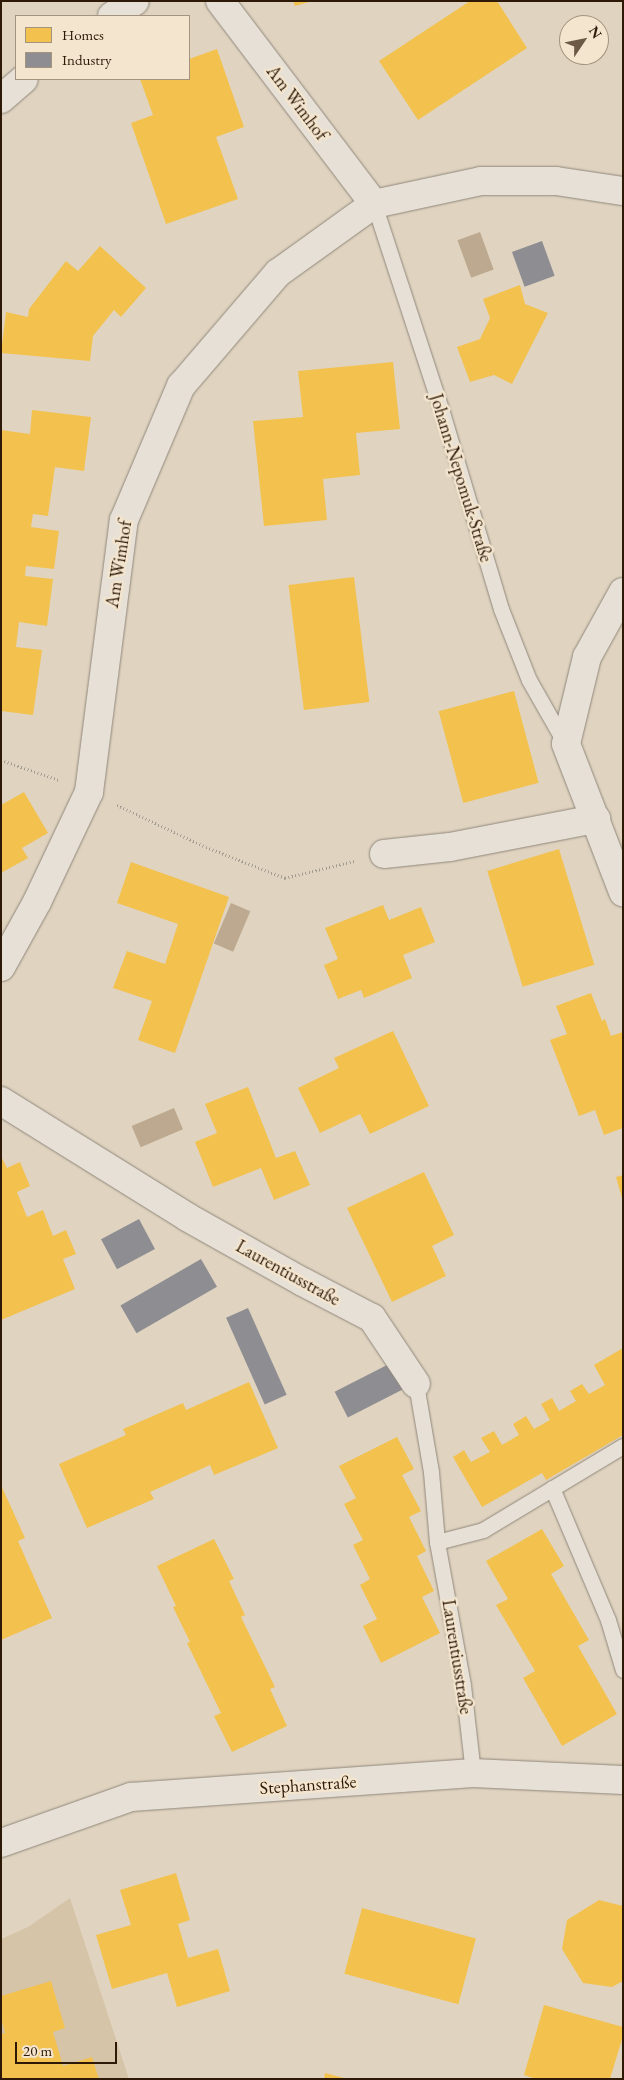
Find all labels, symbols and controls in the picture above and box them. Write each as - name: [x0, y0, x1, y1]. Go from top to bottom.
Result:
- legend: [15, 15, 190, 80]
- north arrow: [559, 15, 609, 65]
- text: N: [585, 22, 606, 42]
- text: Homes: [62, 25, 104, 44]
- text: Industry: [62, 50, 112, 69]
- street label: Am Wimhof: [262, 61, 332, 145]
- street label: Johann-Nepomuk-Straße: [425, 391, 497, 565]
- street label: Am Wimhof: [101, 519, 137, 609]
- street label: Laurentiusstraße: [232, 1235, 344, 1311]
- street label: Laurentiusstraße: [437, 1598, 477, 1716]
- street label: Stephanstraße: [259, 1771, 357, 1799]
- scale bar: [18, 2032, 120, 2064]
- text: 20 m: [23, 2041, 52, 2060]

